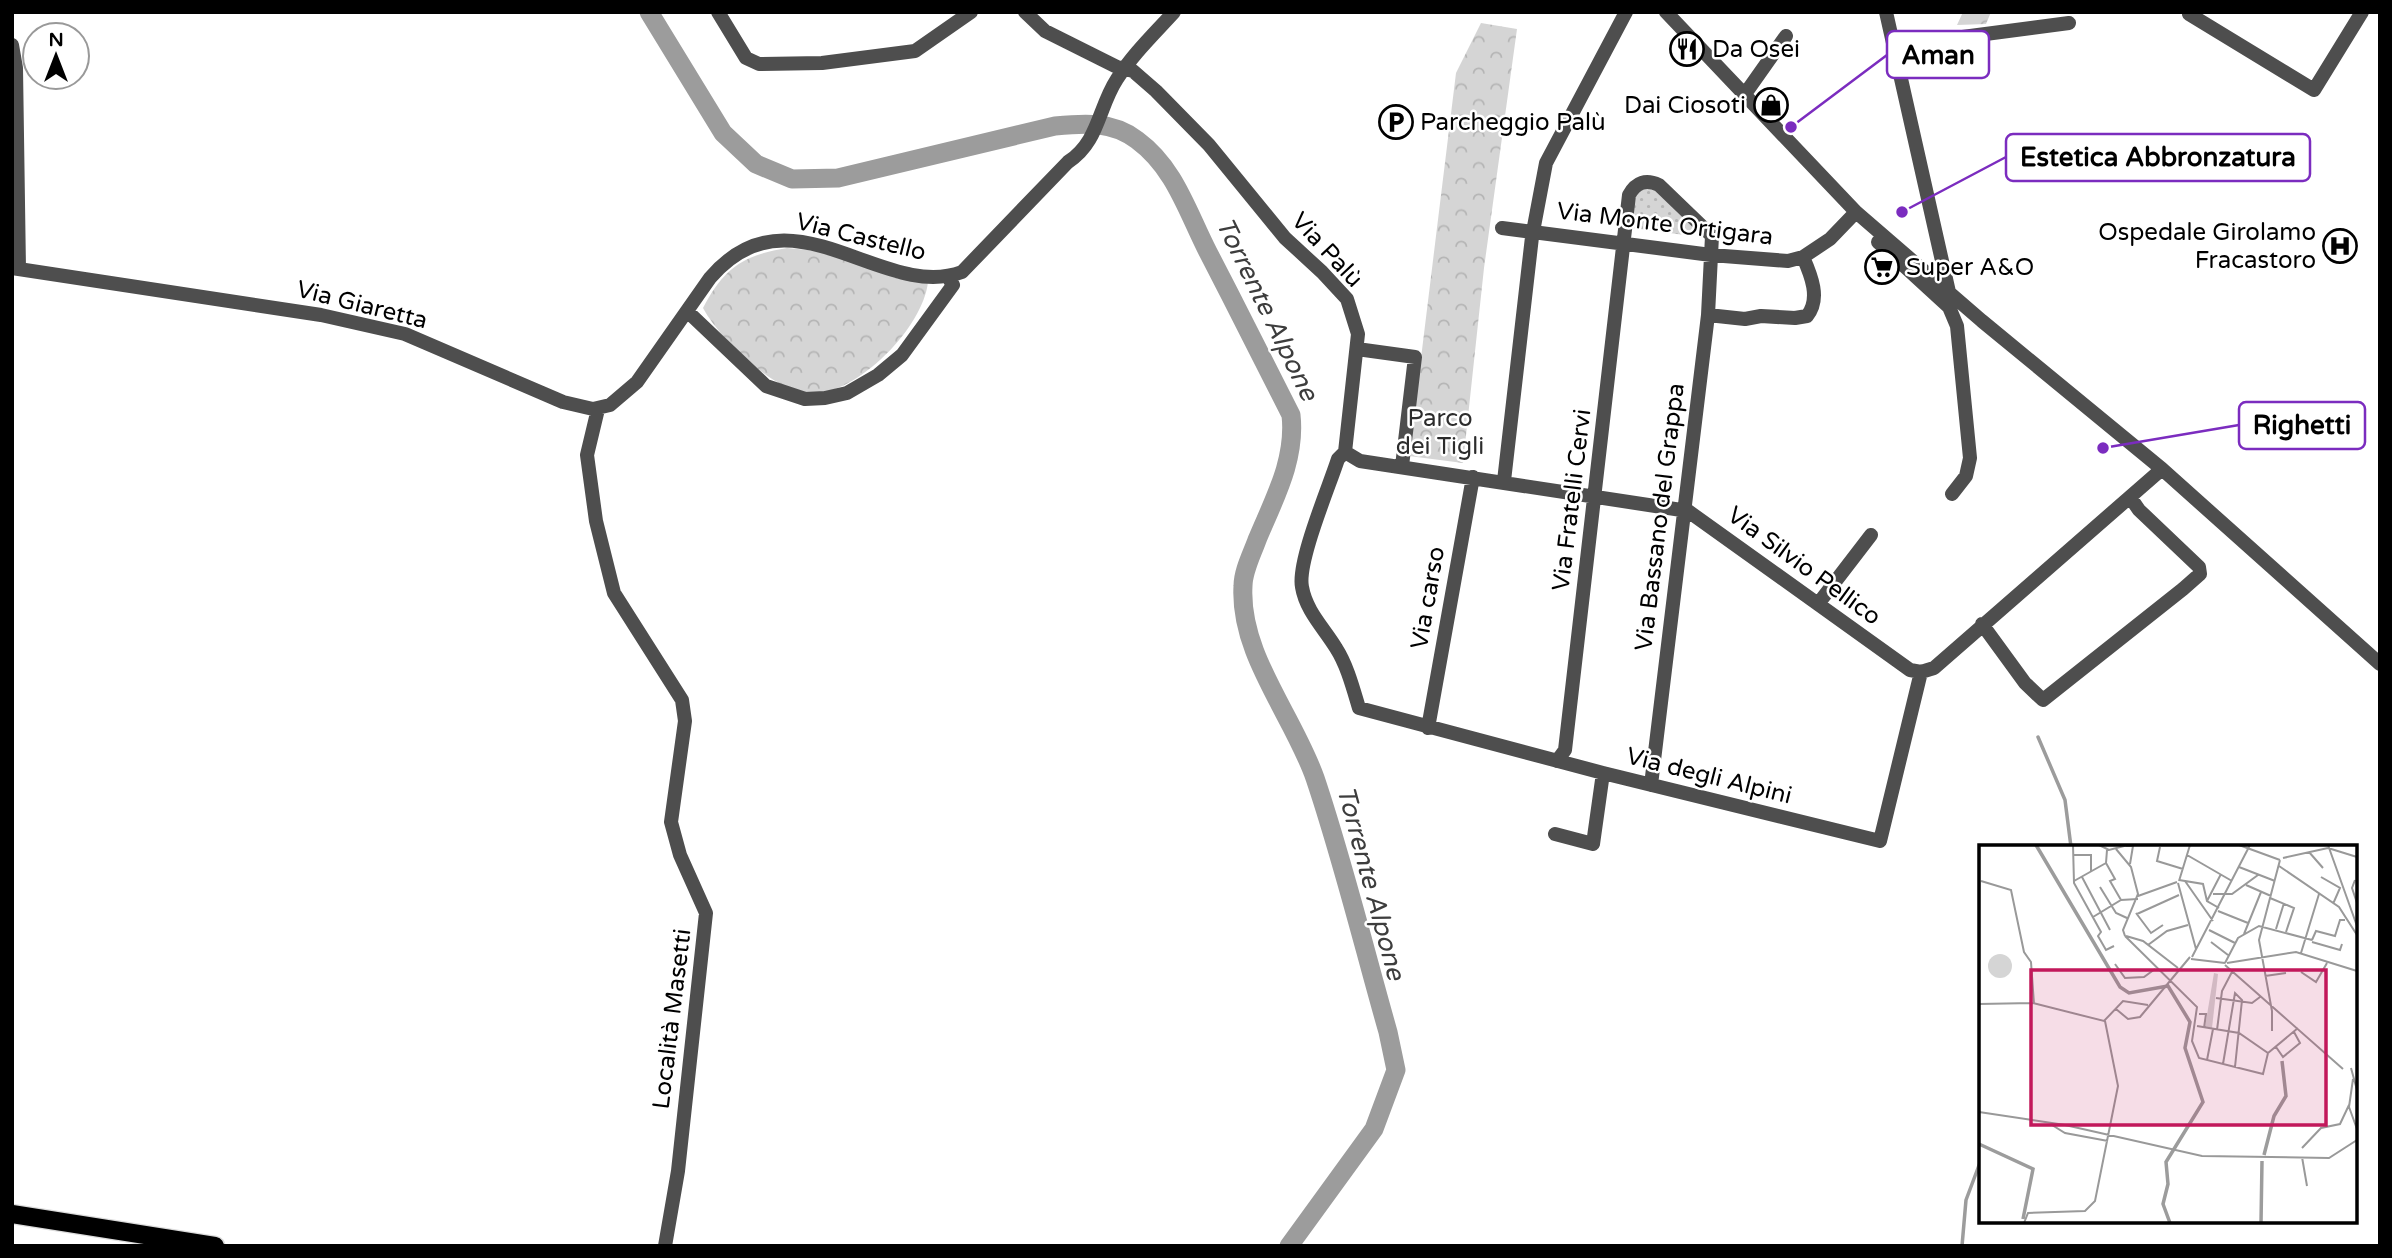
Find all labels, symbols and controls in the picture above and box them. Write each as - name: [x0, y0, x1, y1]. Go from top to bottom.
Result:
- north arrow: [21, 21, 91, 91]
- text: N: [48, 29, 64, 51]
- restaurant icon: Da Osei: [1668, 30, 1706, 68]
- callout: Aman: [1887, 31, 1989, 78]
- place label: Da Osei: [1712, 35, 1800, 64]
- text: Aman: [1901, 40, 1975, 71]
- shop icon: Dai Ciosoti: [1752, 86, 1790, 124]
- place label: Dai Ciosoti: [1624, 91, 1746, 120]
- parking icon: Parcheggio Palù: [1377, 103, 1415, 141]
- place label: Parcheggio Palù: [1420, 108, 1606, 137]
- callout: Estetica Abbronzatura: [2006, 134, 2310, 181]
- text: Estetica Abbronzatura: [2020, 142, 2296, 173]
- street label: Via Monte Ortigara: [1555, 196, 1775, 252]
- street label: Via Castello: [793, 207, 929, 267]
- street label: Via Palù: [1285, 207, 1369, 293]
- water label: Torrente Alpone: [1209, 213, 1325, 407]
- place label: Ospedale Girolamo Fracastoro: [2098, 218, 2316, 275]
- hospital icon: Ospedale Girolamo Fracastoro: [2321, 227, 2359, 265]
- supermarket icon: Super A&O: [1863, 248, 1901, 286]
- place label: Super A&O: [1906, 253, 2034, 282]
- street label: Via Giaretta: [293, 275, 431, 335]
- street label: Via Bassano del Grappa: [1629, 381, 1691, 653]
- callout: Righetti: [2239, 402, 2365, 449]
- park label: Parco dei Tigli: [1396, 404, 1484, 461]
- street label: Via Fratelli Cervi: [1546, 407, 1598, 593]
- text: Righetti: [2253, 410, 2351, 441]
- street label: Via Silvio Pellico: [1722, 501, 1886, 631]
- street label: Via carso: [1405, 544, 1451, 652]
- street label: Via degli Alpini: [1623, 741, 1795, 811]
- water label: Torrente Alpone: [1330, 783, 1412, 985]
- inset map: [1979, 845, 2357, 1223]
- street label: Località Masetti: [647, 927, 697, 1111]

